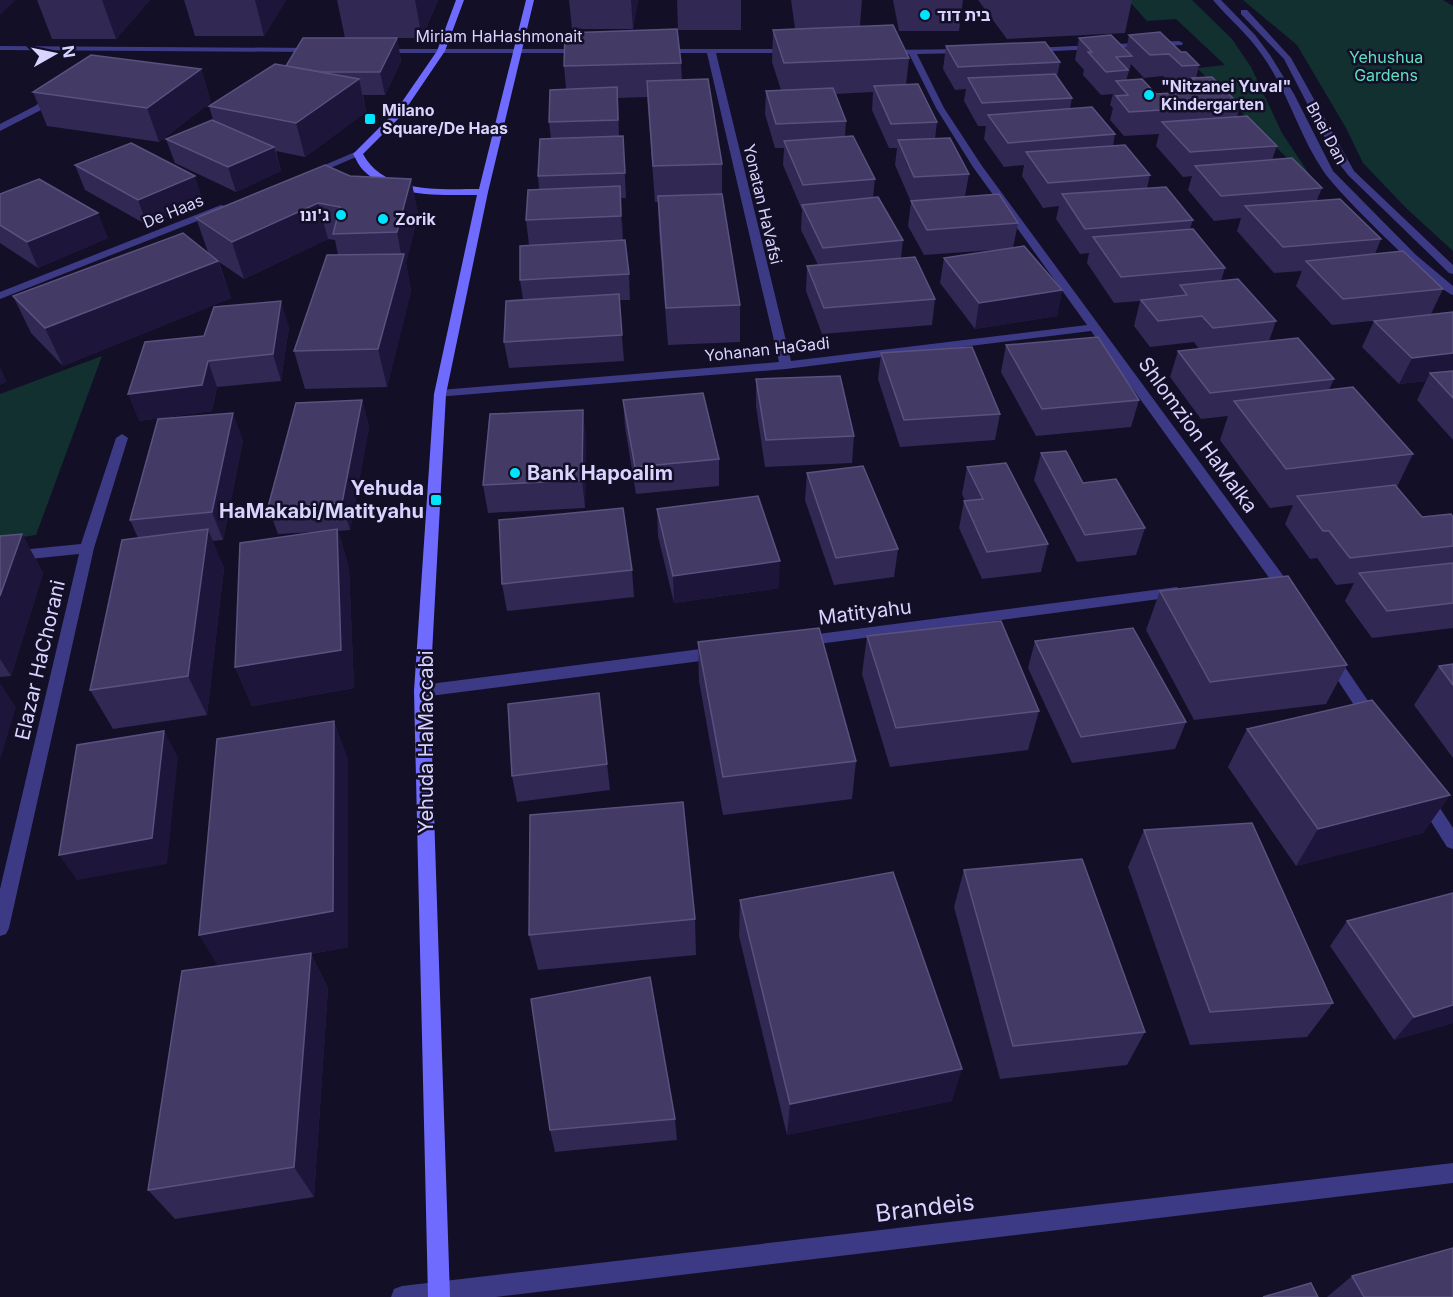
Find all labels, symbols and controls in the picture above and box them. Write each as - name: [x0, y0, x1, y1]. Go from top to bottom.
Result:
- place label: בית דוד: [937, 5, 991, 25]
- marker: בית דוד: [918, 8, 932, 22]
- north arrow: [24, 24, 84, 84]
- street label: Miriam HaHashmonait: [416, 26, 582, 46]
- text: N: [58, 44, 80, 59]
- park label: Yehushua Gardens: [1349, 47, 1423, 85]
- place label: "Nitzanei Yuval" Kindergarten: [1161, 76, 1291, 114]
- marker: "Nitzanei Yuval" Kindergarten: [1142, 88, 1156, 102]
- street label: Bnei Dan: [1302, 98, 1352, 168]
- place label: Milano Square/De Haas: [382, 100, 508, 138]
- marker: Milano Square/De Haas: [363, 112, 377, 126]
- street label: Yonatan HaVafsi: [739, 142, 787, 266]
- street label: De Haas: [140, 190, 206, 232]
- place label: ג'ונו: [300, 205, 329, 225]
- marker: ג'ונו: [334, 208, 348, 222]
- place label: Zorik: [395, 209, 436, 229]
- marker: Zorik: [376, 212, 390, 226]
- street label: Yohanan HaGadi: [704, 332, 830, 366]
- street label: Shlomzion HaMalka: [1133, 352, 1263, 518]
- place label: Bank Hapoalim: [527, 461, 673, 485]
- marker: Bank Hapoalim: [508, 466, 522, 480]
- place label: Yehuda HaMakabi/Matityahu: [219, 476, 424, 523]
- marker: Yehuda HaMakabi/Matityahu: [429, 493, 443, 507]
- street label: Elazar HaChorani: [10, 578, 70, 742]
- street label: Matityahu: [817, 594, 913, 630]
- street label: Yehuda HaMaccabi: [414, 650, 438, 834]
- street label: Brandeis: [874, 1187, 976, 1228]

